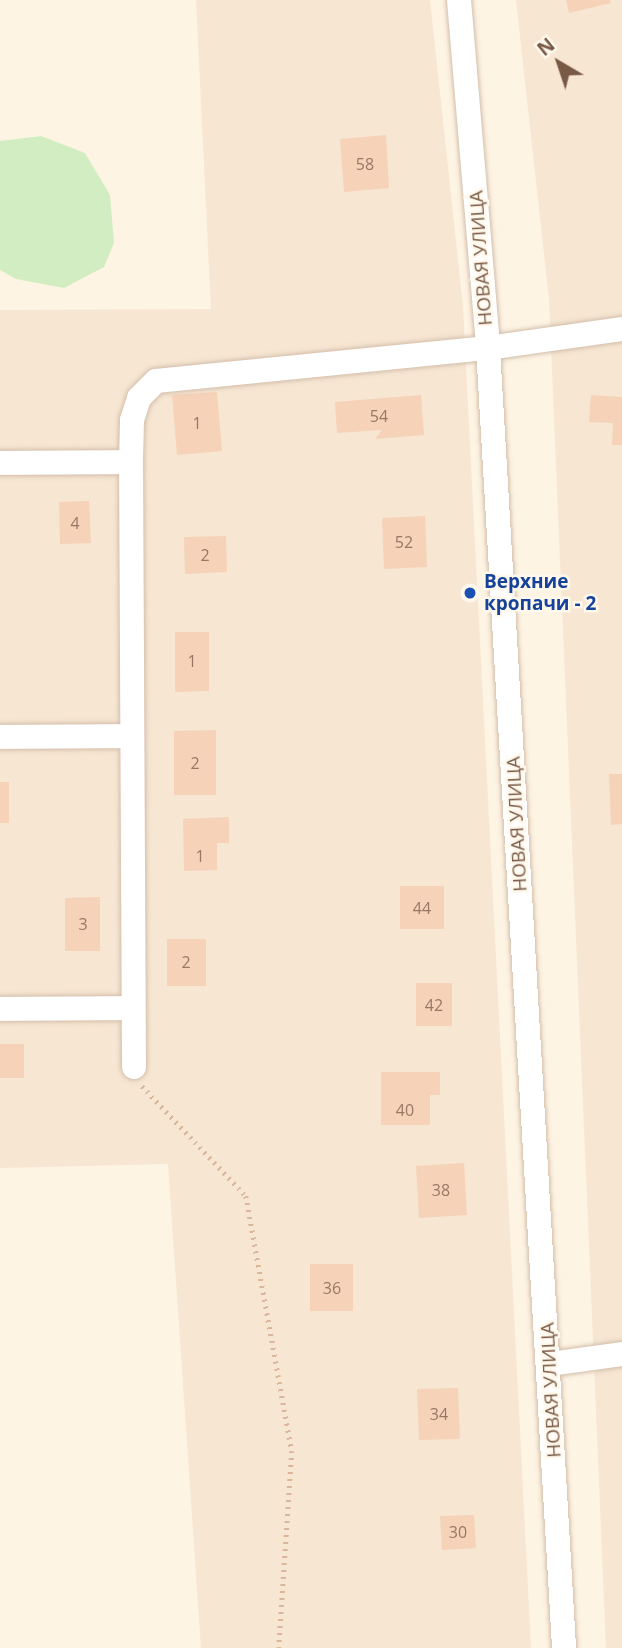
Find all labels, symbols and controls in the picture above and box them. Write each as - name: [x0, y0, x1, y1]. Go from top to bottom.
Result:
- north arrow: [524, 28, 594, 98]
- text: N: [532, 32, 560, 62]
- house number: 58: [356, 154, 374, 174]
- street label: НОВАЯ УЛИЦА: [465, 190, 497, 326]
- house number: 54: [370, 406, 388, 426]
- house number: 1: [192, 413, 202, 433]
- house number: 4: [70, 513, 80, 533]
- house number: 52: [395, 532, 413, 552]
- house number: 2: [200, 545, 210, 565]
- place label: Верхние кропачи - 2: [484, 571, 596, 615]
- marker: Верхние кропачи - 2: [462, 585, 478, 601]
- house number: 1: [187, 651, 197, 671]
- house number: 2: [190, 753, 200, 773]
- street label: НОВАЯ УЛИЦА: [502, 756, 532, 892]
- house number: 1: [195, 846, 205, 866]
- house number: 44: [413, 898, 431, 918]
- house number: 3: [78, 914, 88, 934]
- house number: 2: [181, 952, 191, 972]
- house number: 42: [425, 995, 443, 1015]
- house number: 40: [396, 1100, 414, 1120]
- house number: 38: [432, 1180, 450, 1200]
- house number: 36: [323, 1278, 341, 1298]
- street label: НОВАЯ УЛИЦА: [536, 1322, 566, 1458]
- house number: 34: [430, 1404, 448, 1424]
- house number: 30: [449, 1522, 467, 1542]

